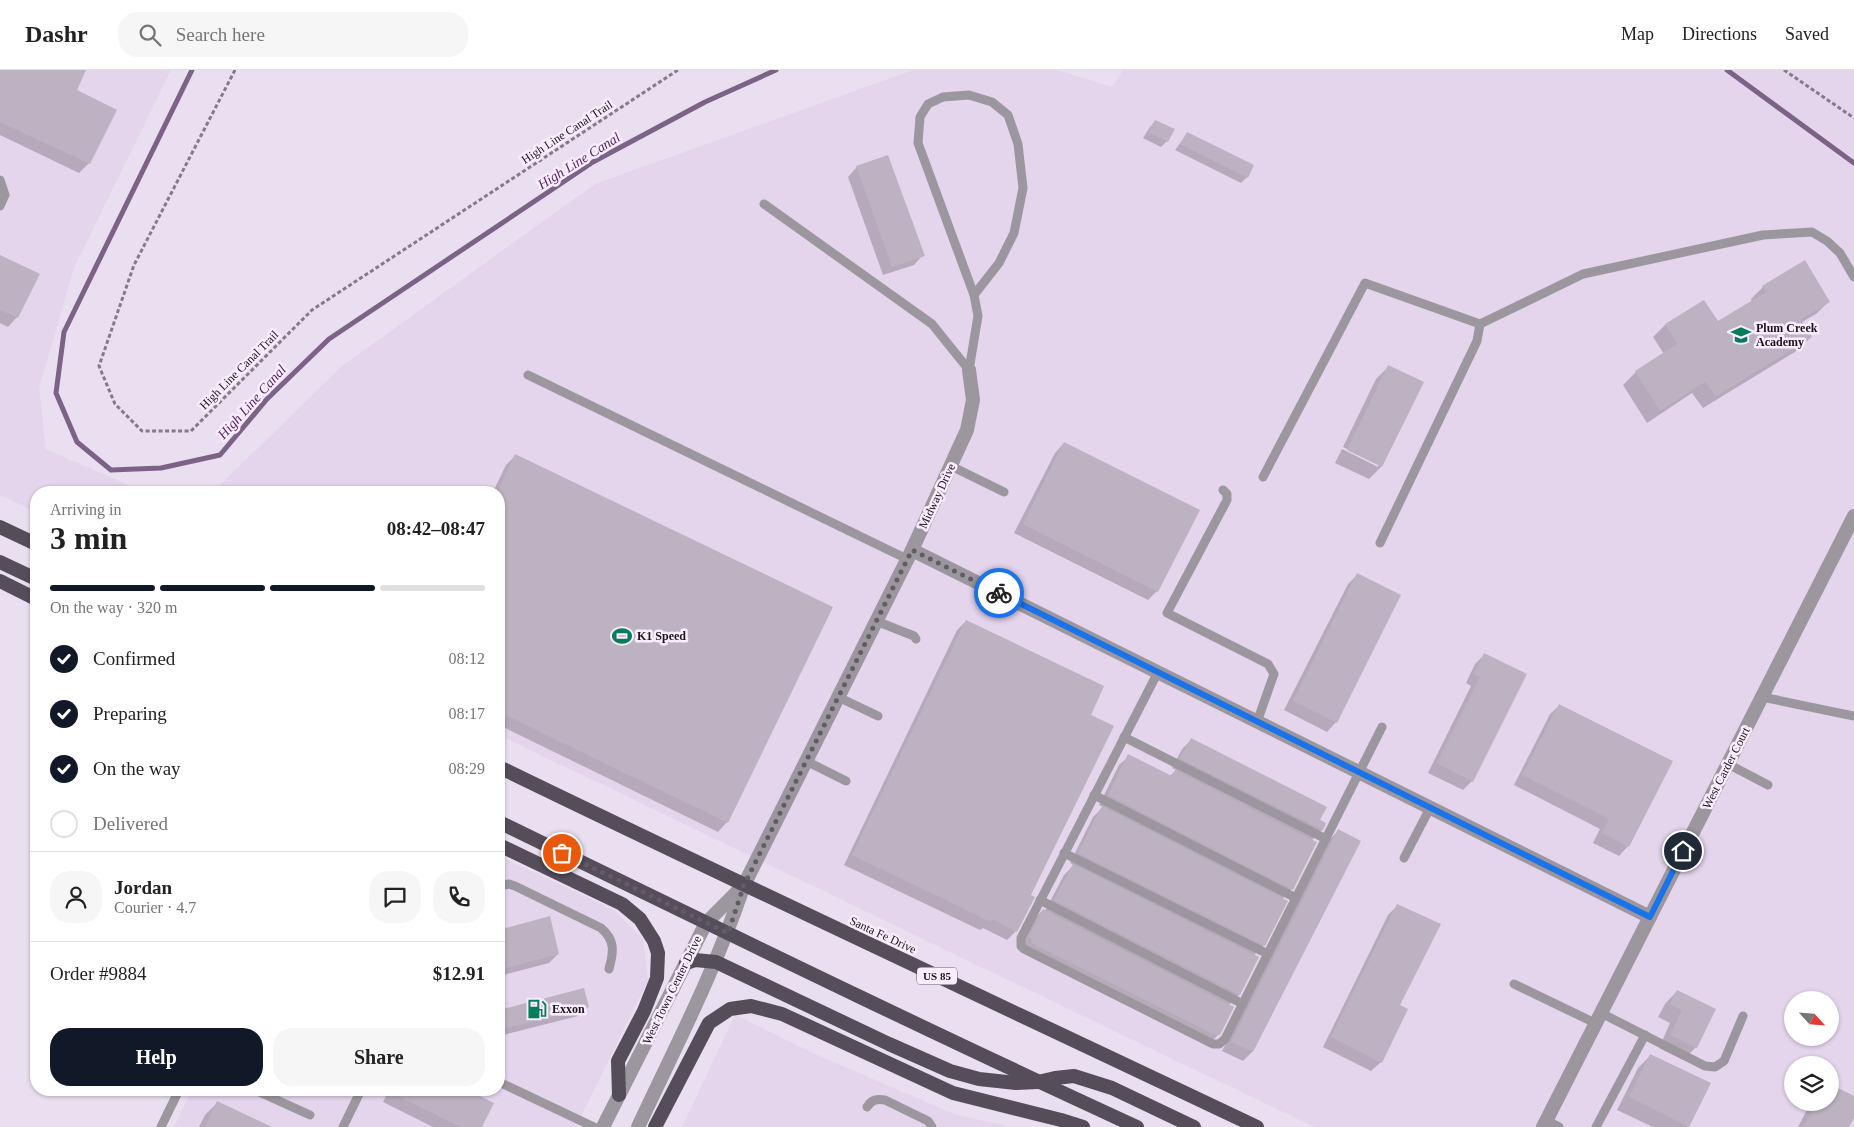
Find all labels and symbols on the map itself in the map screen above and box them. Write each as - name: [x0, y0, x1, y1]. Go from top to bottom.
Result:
- street label: High Line Canal Trail: [519, 97, 615, 167]
- water label: High Line Canal: [535, 129, 623, 193]
- place label: Plum Creek Academy: [1756, 321, 1818, 349]
- school or university icon: Plum Creek Academy: [1730, 324, 1752, 346]
- street label: High Line Canal Trail: [196, 327, 282, 413]
- water label: High Line Canal: [214, 361, 290, 443]
- street label: Midway Drive: [916, 461, 958, 531]
- courier: [974, 568, 1024, 618]
- sports icon: K1 Speed: [611, 625, 633, 647]
- place label: K1 Speed: [637, 629, 686, 643]
- street label: West Carder Court: [1699, 724, 1753, 811]
- pin: [1662, 830, 1704, 872]
- pin: [541, 832, 583, 874]
- street label: Santa Fe Drive: [847, 913, 919, 957]
- street label: West Town Center Drive: [640, 933, 704, 1047]
- road number: US 85: [917, 968, 957, 984]
- north arrow: [1784, 991, 1839, 1046]
- fuel station icon: Exxon: [526, 998, 548, 1020]
- place label: Exxon: [552, 1002, 585, 1016]

